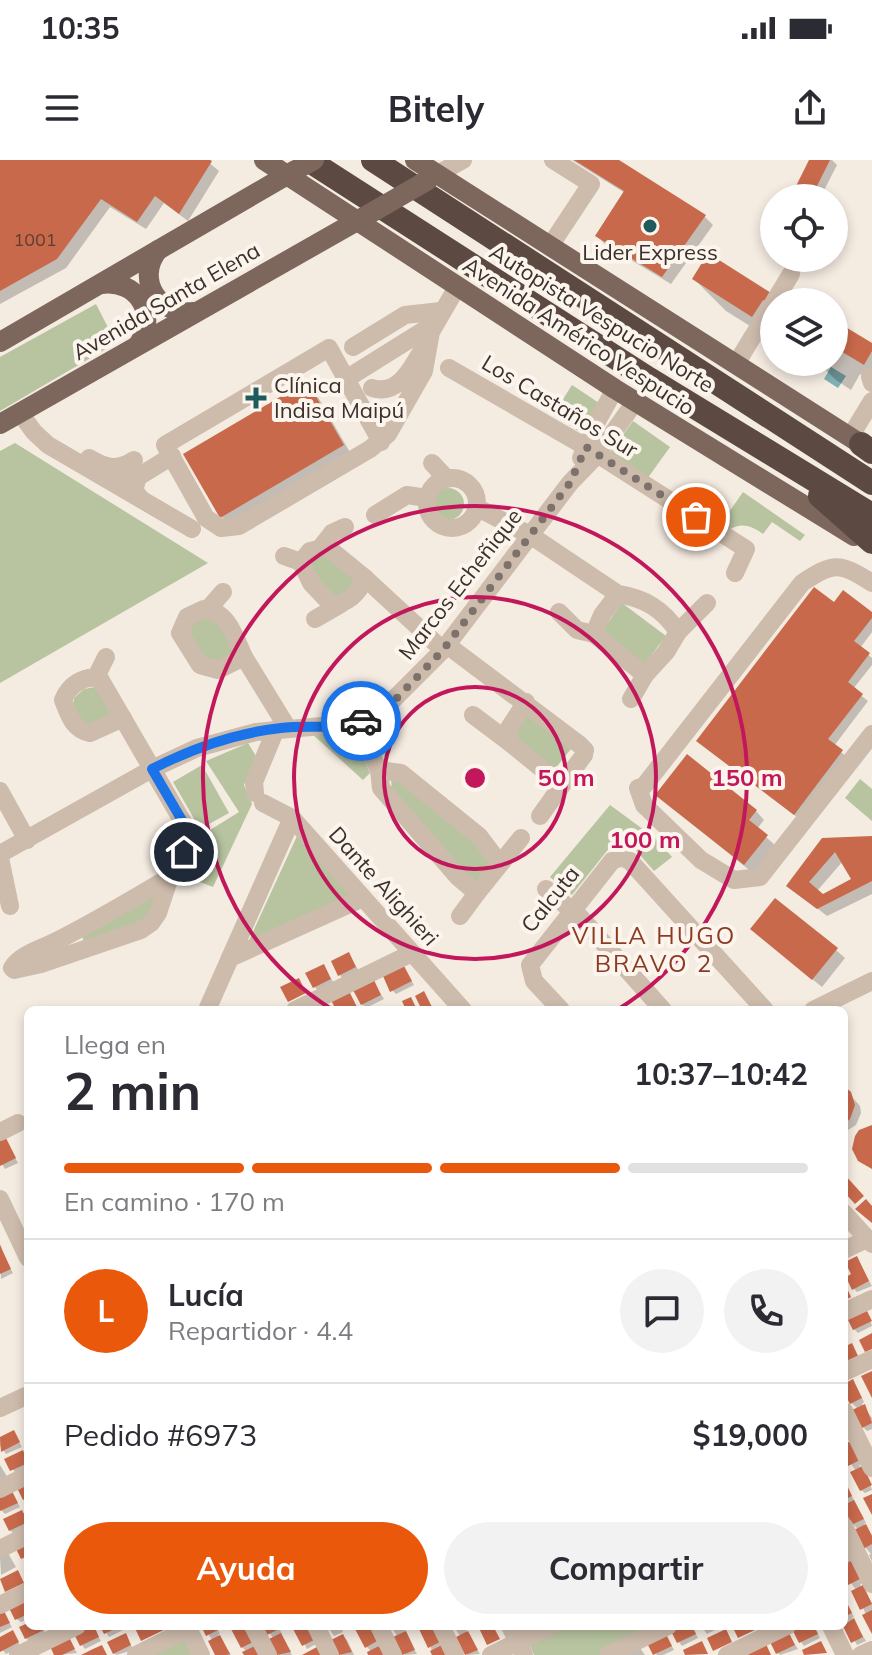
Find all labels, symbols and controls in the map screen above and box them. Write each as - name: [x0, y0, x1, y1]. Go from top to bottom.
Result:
- text: 10:35: [40, 9, 119, 47]
- icon: menu: [40, 86, 84, 130]
- text: Bitely: [388, 86, 484, 131]
- icon: share: [788, 86, 832, 130]
- map controls: [760, 184, 848, 376]
- button: locate: [760, 184, 848, 272]
- marker: Lider Express: [641, 217, 659, 235]
- house number: 1001: [13, 228, 57, 251]
- street label: Avenida Santa Elena: [67, 236, 265, 366]
- street label: Autopista Vespucio Norte: [485, 237, 719, 399]
- place label: Lider Express: [582, 238, 718, 266]
- street label: Avenida Américo Vespucio: [458, 251, 700, 421]
- button: layers: [760, 288, 848, 376]
- street label: Los Castaños Sur: [477, 348, 643, 464]
- place label: Clínica Indisa Maipú: [274, 371, 404, 424]
- marker: Clínica Indisa Maipú: [245, 387, 267, 409]
- pin: [662, 483, 730, 551]
- icon: bag: [674, 495, 718, 539]
- street label: Marcos Echeñique: [392, 503, 528, 665]
- courier: [321, 681, 401, 761]
- icon: car: [339, 699, 383, 743]
- text: 50 m: [538, 762, 594, 792]
- text: 150 m: [711, 762, 783, 792]
- centre of rings: [461, 764, 489, 792]
- pin: [150, 818, 218, 886]
- street label: Dante Alighieri: [323, 821, 445, 951]
- text: 100 m: [609, 824, 681, 854]
- icon: home: [162, 830, 206, 874]
- street label: Calcuta: [515, 860, 585, 938]
- district label: VILLA HUGO BRAVO 2: [572, 920, 736, 978]
- text: Llega en: [64, 1028, 166, 1061]
- text: 10:37–10:42: [634, 1055, 808, 1093]
- text: 2 min: [64, 1058, 201, 1123]
- text: En camino · 170 m: [64, 1185, 285, 1218]
- button: chat: [620, 1269, 704, 1353]
- button: phone: [724, 1269, 808, 1353]
- text: Lucía: [168, 1276, 244, 1314]
- text: L: [98, 1292, 114, 1330]
- text: Repartidor · 4.4: [168, 1314, 353, 1347]
- text: Pedido #6973: [64, 1416, 257, 1454]
- text: $19,000: [693, 1416, 808, 1454]
- button: Ayuda: [64, 1522, 428, 1614]
- button: Compartir: [444, 1522, 808, 1614]

